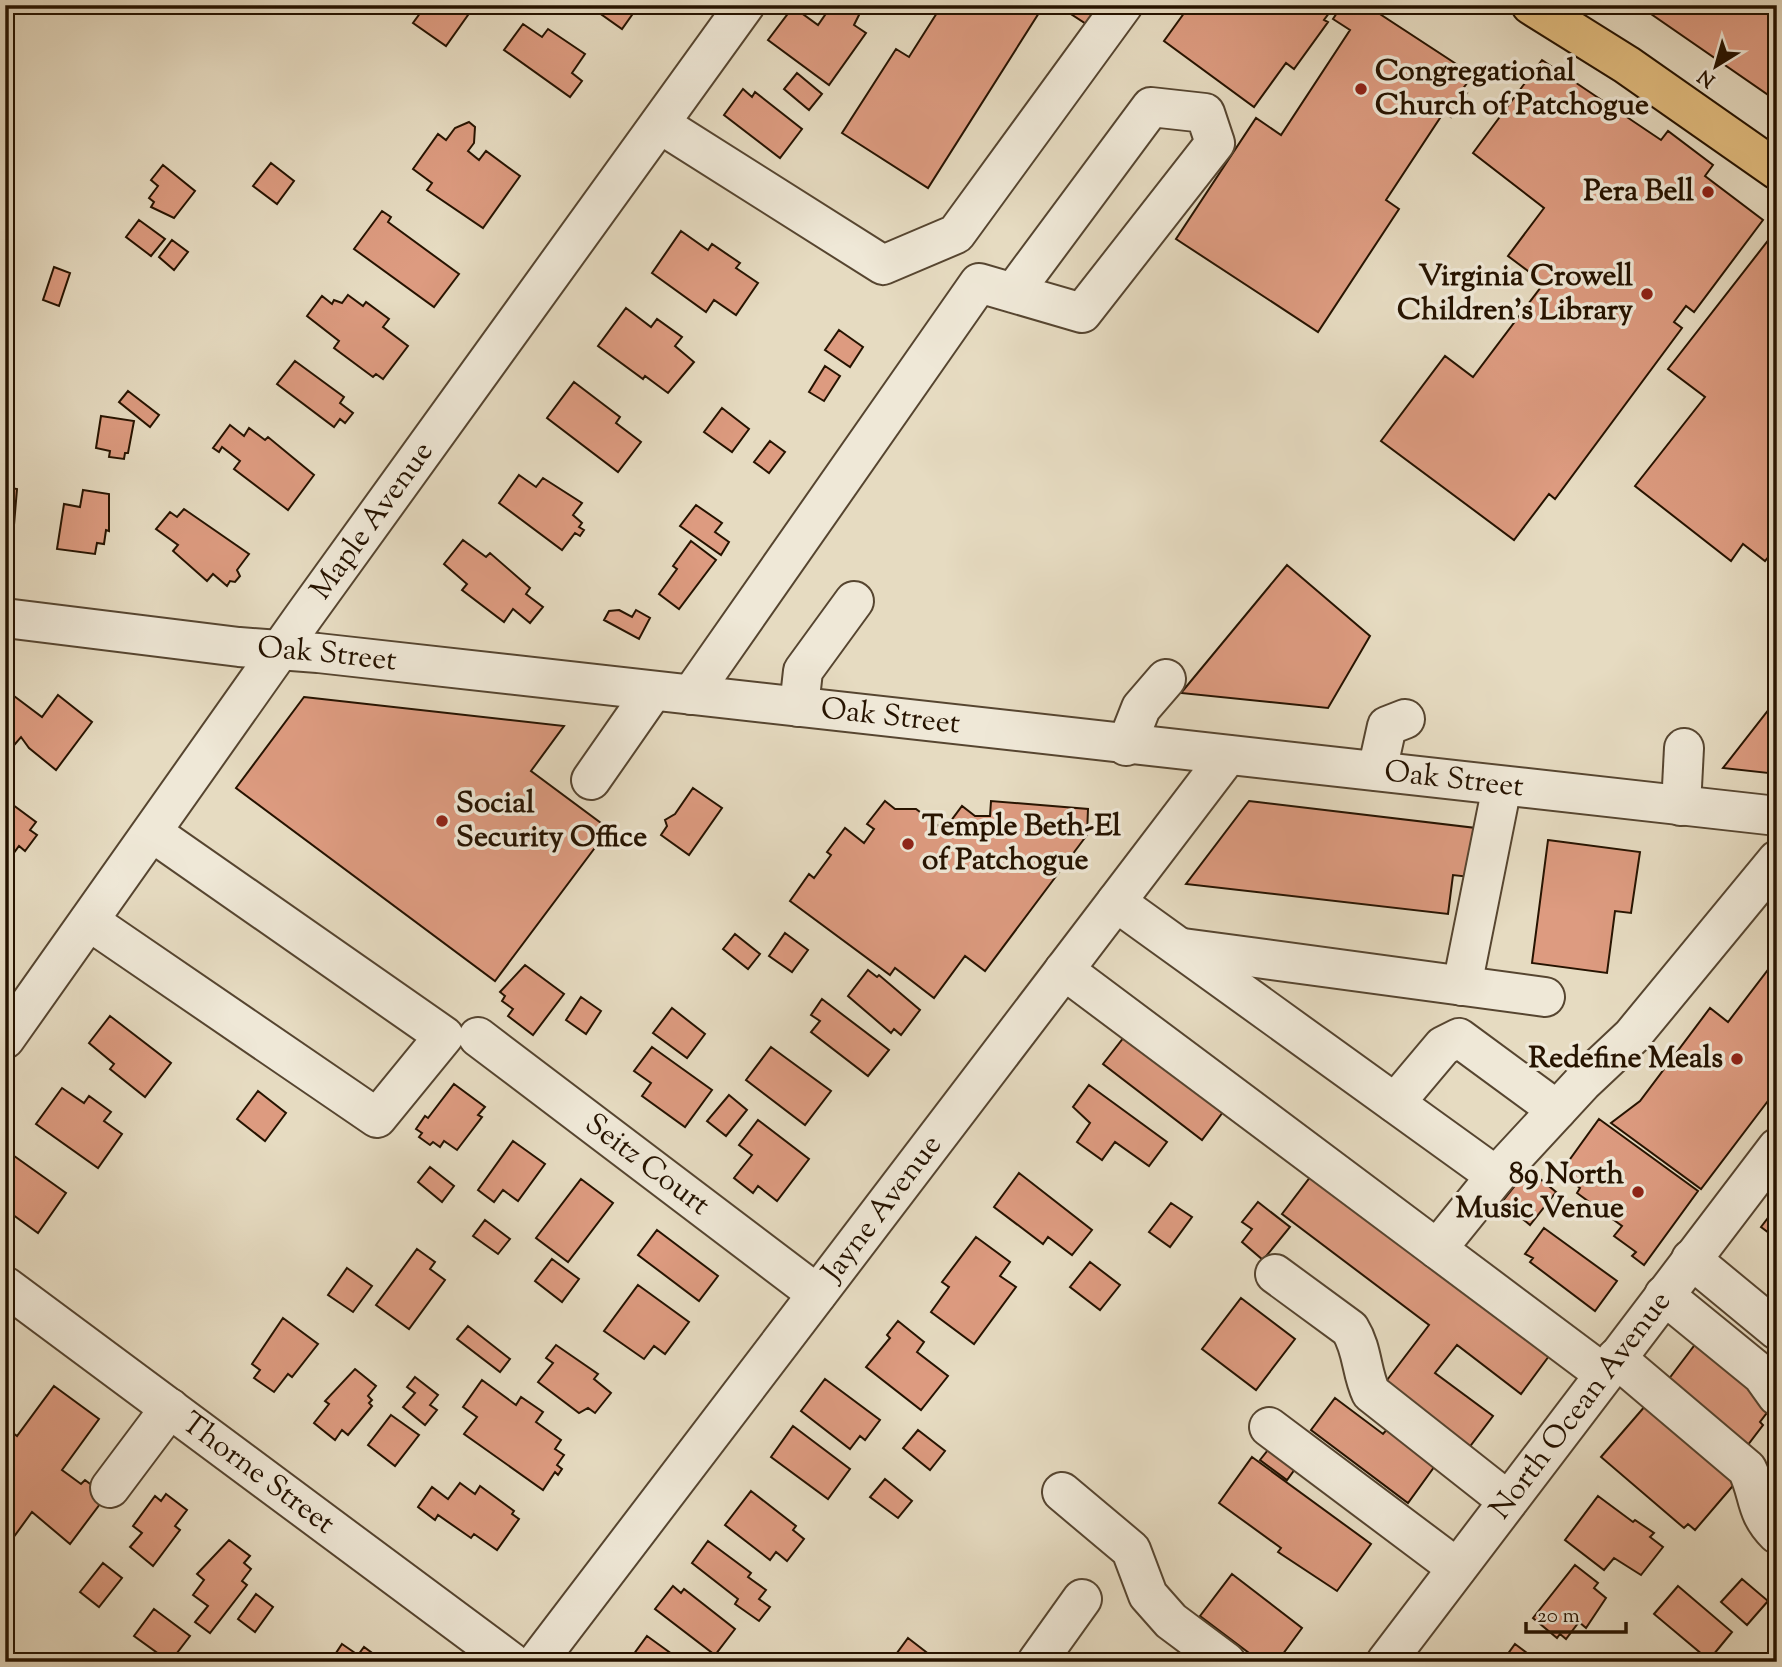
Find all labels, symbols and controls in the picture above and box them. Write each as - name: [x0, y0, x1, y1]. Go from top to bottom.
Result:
- north arrow: [1680, 32, 1750, 102]
- place label: Congregational Church of Patchogue: [1375, 51, 1649, 128]
- text: N: [1693, 62, 1721, 93]
- marker: Congregational Church of Patchogue: [1353, 81, 1369, 97]
- place label: Pera Bell: [1583, 171, 1695, 214]
- marker: Pera Bell: [1700, 184, 1716, 200]
- place label: Virginia Crowell Children's Library: [1397, 256, 1634, 333]
- marker: Virginia Crowell Children's Library: [1639, 286, 1655, 302]
- street label: Maple Avenue: [301, 433, 444, 609]
- street label: Oak Street: [256, 627, 399, 683]
- street label: Oak Street: [819, 688, 962, 746]
- street label: Oak Street: [1382, 751, 1526, 809]
- place label: Social Security Office: [456, 783, 647, 860]
- place label: Temple Beth-El of Patchogue: [922, 806, 1121, 883]
- marker: Social Security Office: [434, 813, 450, 829]
- marker: Temple Beth-El of Patchogue: [900, 836, 916, 852]
- place label: Redefine Meals: [1529, 1038, 1723, 1081]
- marker: Redefine Meals: [1729, 1051, 1745, 1067]
- street label: Seitz Court: [575, 1104, 718, 1227]
- street label: Jayne Avenue: [811, 1126, 953, 1293]
- place label: 89 North Music Venue: [1456, 1154, 1624, 1231]
- marker: 89 North Music Venue: [1630, 1184, 1646, 1200]
- street label: North Ocean Avenue: [1480, 1283, 1682, 1529]
- street label: Thorne Street: [172, 1403, 343, 1545]
- scale bar: [1526, 1590, 1626, 1634]
- text: 20 m: [1537, 1602, 1580, 1632]

